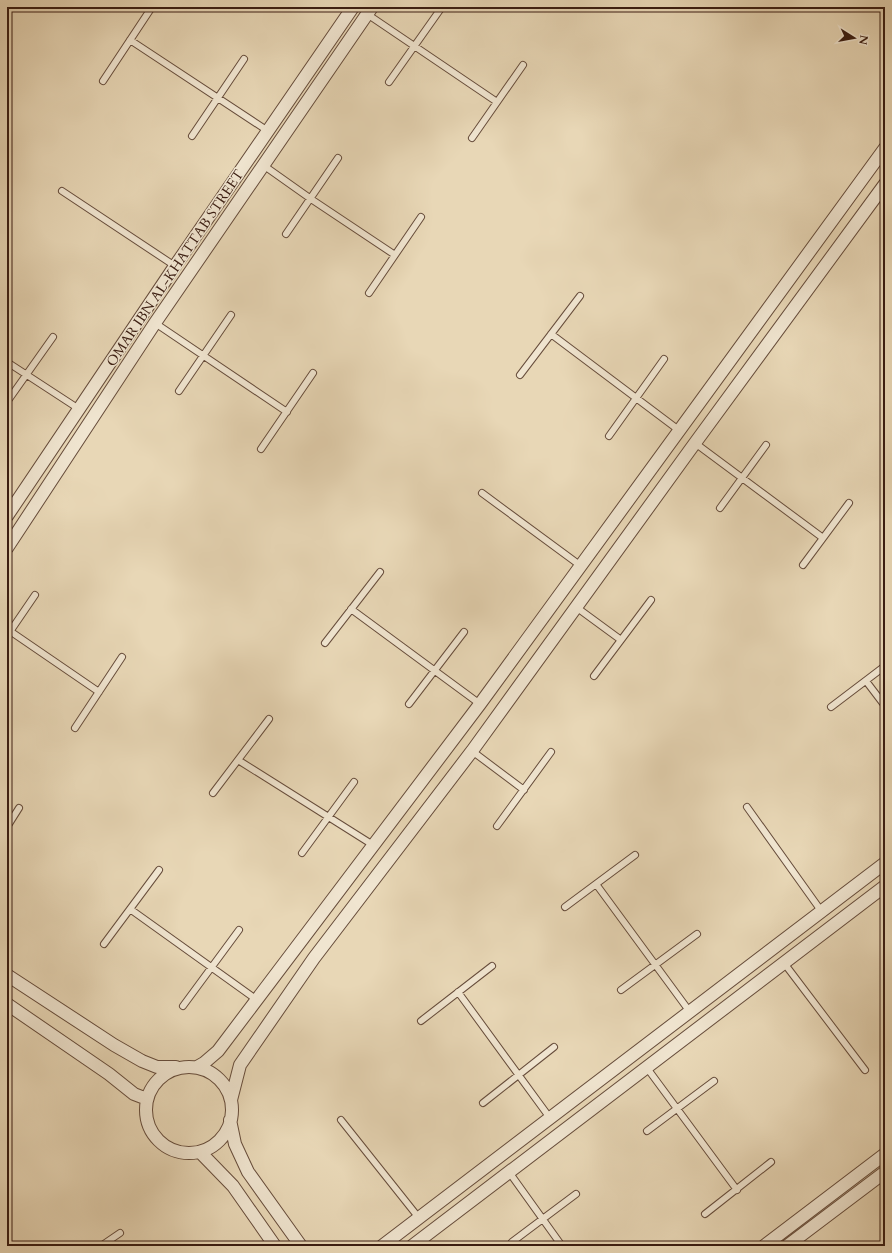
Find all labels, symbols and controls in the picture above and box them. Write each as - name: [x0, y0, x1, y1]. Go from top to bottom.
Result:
- north arrow: [834, 18, 874, 58]
- text: N: [855, 34, 872, 46]
- street label: OMAR IBN AL-KHATTAB STREET: [102, 166, 248, 370]

